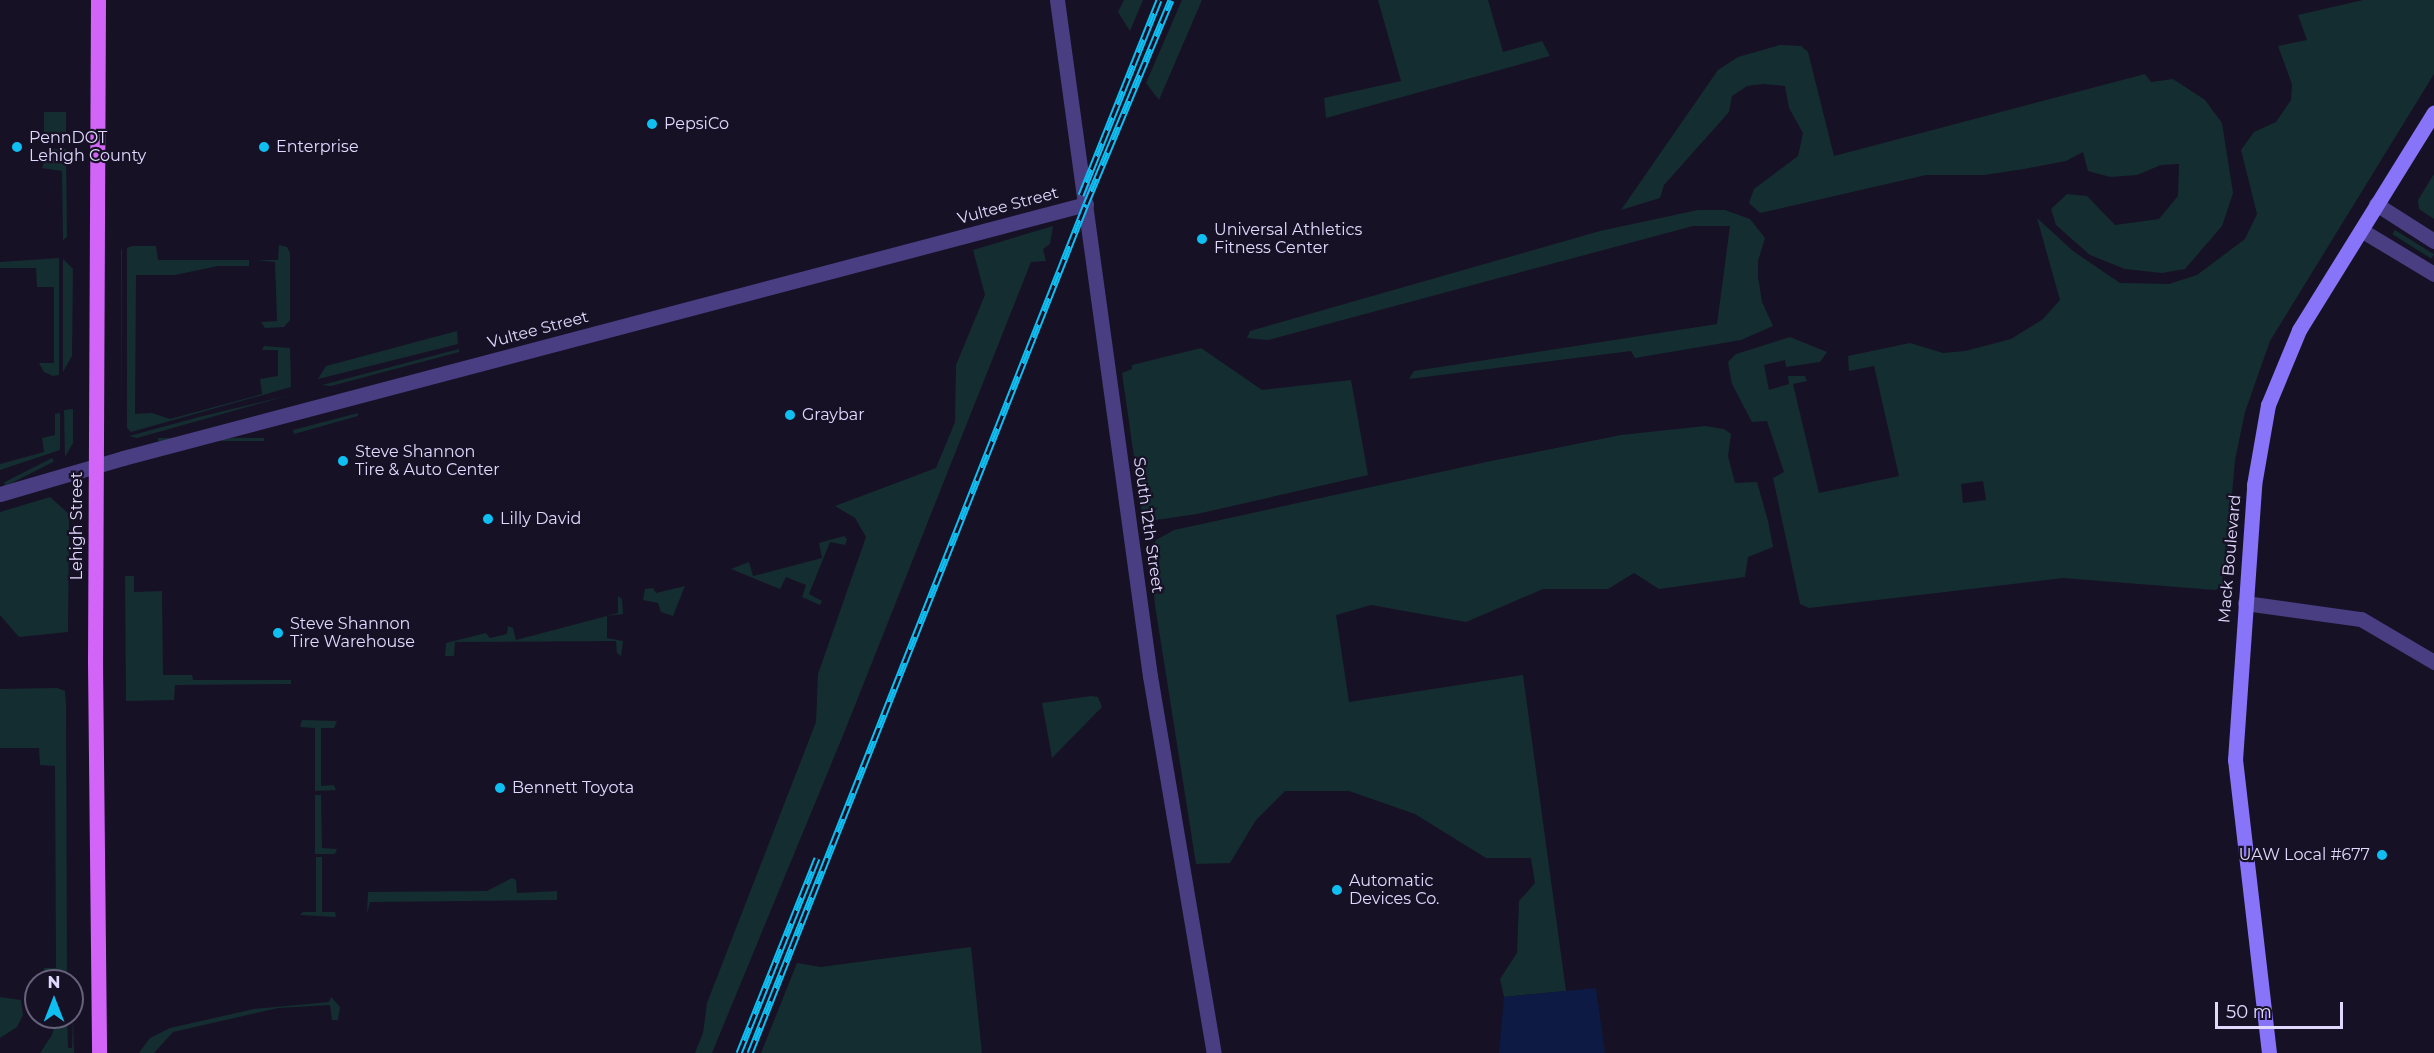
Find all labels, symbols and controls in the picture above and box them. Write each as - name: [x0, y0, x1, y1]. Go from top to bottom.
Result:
- place label: PepsiCo: [664, 114, 729, 134]
- marker: PepsiCo: [645, 117, 659, 131]
- place label: PennDOT Lehigh County: [29, 128, 146, 166]
- place label: Enterprise: [276, 137, 359, 157]
- marker: PennDOT Lehigh County: [10, 140, 24, 154]
- marker: Enterprise: [257, 140, 271, 154]
- street label: Vultee Street: [955, 183, 1061, 229]
- place label: Universal Athletics Fitness Center: [1214, 220, 1362, 258]
- marker: Universal Athletics Fitness Center: [1195, 232, 1209, 246]
- street label: Vultee Street: [485, 307, 591, 353]
- place label: Graybar: [802, 405, 865, 425]
- marker: Graybar: [783, 408, 797, 422]
- place label: Steve Shannon Tire & Auto Center: [355, 442, 500, 480]
- marker: Steve Shannon Tire & Auto Center: [336, 454, 350, 468]
- street label: South 12th Street: [1129, 456, 1167, 594]
- street label: Lehigh Street: [67, 472, 87, 580]
- street label: Mack Boulevard: [2215, 494, 2245, 624]
- place label: Lilly David: [500, 509, 581, 529]
- marker: Lilly David: [481, 512, 495, 526]
- place label: Steve Shannon Tire Warehouse: [290, 614, 415, 652]
- marker: Steve Shannon Tire Warehouse: [271, 626, 285, 640]
- place label: Bennett Toyota: [512, 778, 634, 798]
- marker: Bennett Toyota: [493, 781, 507, 795]
- place label: UAW Local #677: [2239, 845, 2370, 865]
- marker: UAW Local #677: [2375, 848, 2389, 862]
- place label: Automatic Devices Co.: [1349, 871, 1439, 909]
- marker: Automatic Devices Co.: [1330, 883, 1344, 897]
- north arrow: [24, 969, 84, 1029]
- text: N: [48, 973, 60, 992]
- scale bar: [2218, 990, 2346, 1028]
- text: 50 m: [2226, 1001, 2272, 1023]

